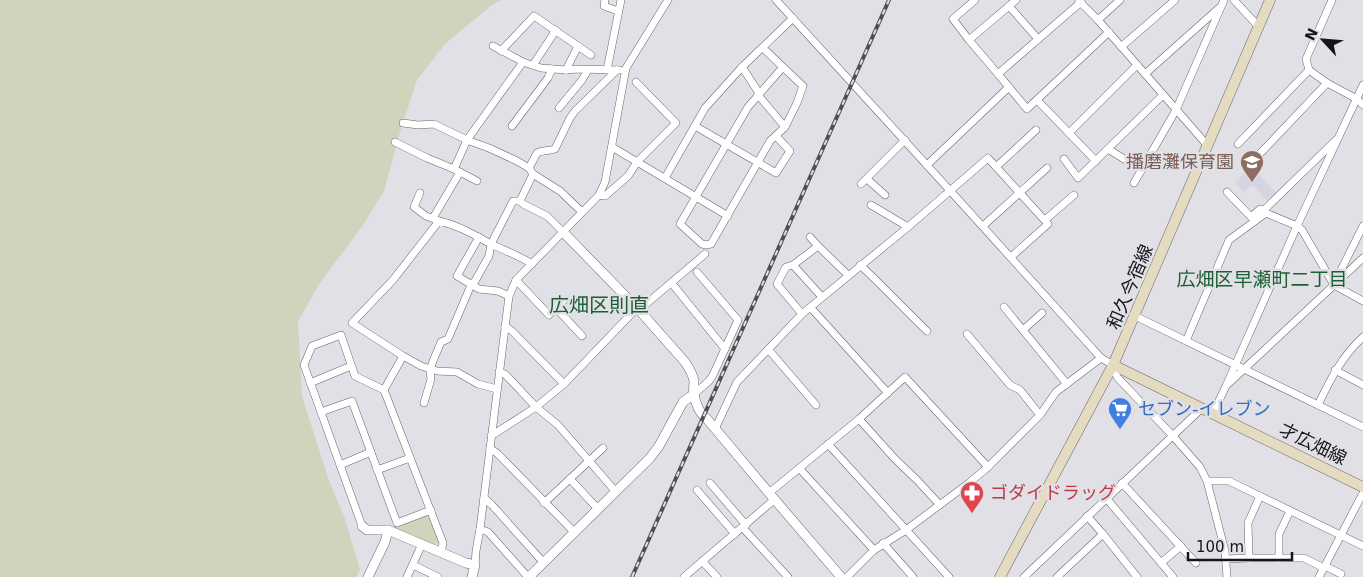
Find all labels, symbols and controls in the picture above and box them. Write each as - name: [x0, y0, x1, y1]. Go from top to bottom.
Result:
- north arrow: [1298, 15, 1348, 65]
- text: N: [1302, 26, 1321, 43]
- school or university icon: 播磨灘保育園: [1239, 149, 1265, 183]
- place label: 播磨灘保育園: [1126, 151, 1234, 172]
- street label: 和久今宿線: [1102, 241, 1157, 332]
- district label: 広畑区早瀬町二丁目: [1176, 268, 1348, 290]
- district label: 広畑区則直: [549, 293, 649, 317]
- supermarket icon: セブン-イレブン: [1107, 396, 1133, 430]
- place label: セブン-イレブン: [1138, 398, 1271, 419]
- street label: 才広畑線: [1276, 418, 1350, 469]
- pharmacy icon: ゴダイドラッグ: [959, 480, 985, 514]
- place label: ゴダイドラッグ: [990, 482, 1116, 503]
- scale bar: [1188, 530, 1292, 562]
- text: 100 m: [1196, 538, 1244, 556]

